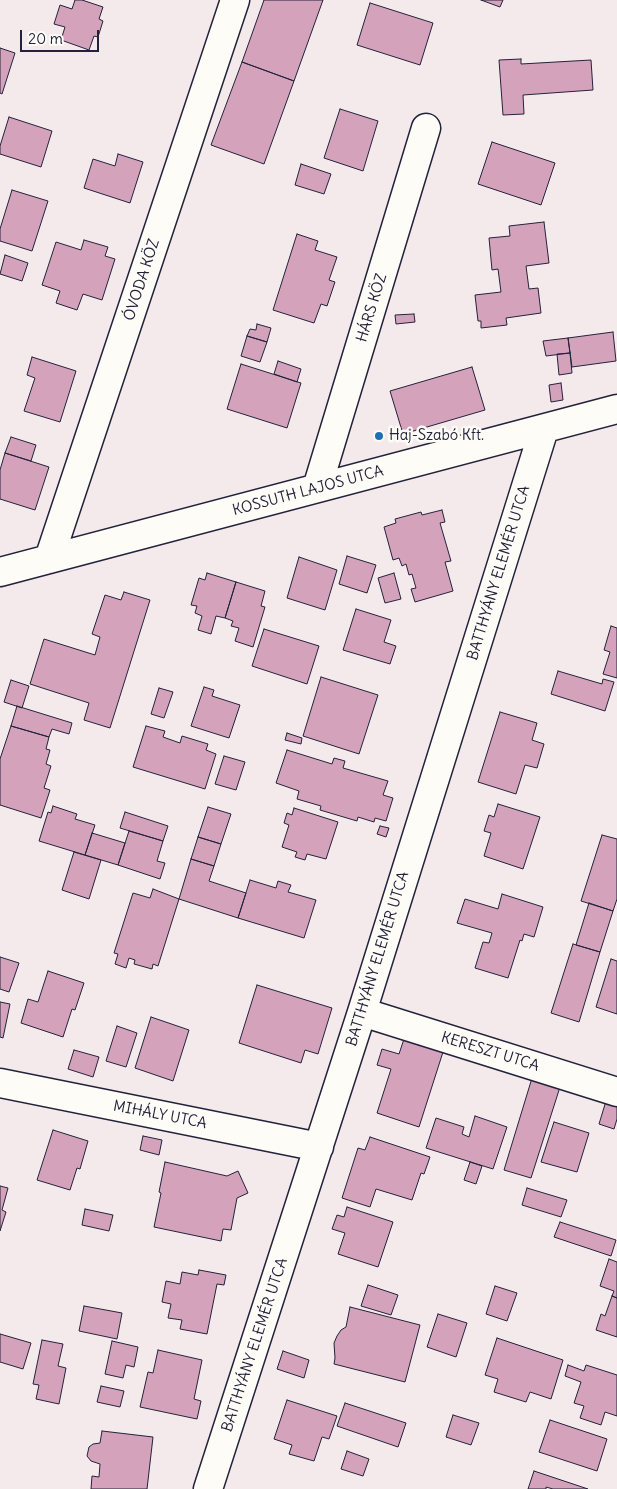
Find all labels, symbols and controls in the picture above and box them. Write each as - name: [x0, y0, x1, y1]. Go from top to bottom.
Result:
- scale bar: [22, 20, 101, 52]
- text: 20 m: [28, 29, 63, 48]
- street label: ÓVODA KÖZ: [120, 237, 164, 323]
- street label: HÁRS KÖZ: [353, 272, 391, 344]
- place label: Haj-Szabó Kft.: [389, 427, 484, 445]
- marker: Haj-Szabó Kft.: [373, 430, 385, 442]
- street label: KOSSUTH LAJOS UTCA: [230, 462, 386, 520]
- street label: BATTHYÁNY ELEMÉR UTCA: [464, 483, 534, 663]
- street label: BATTHYÁNY ELEMÉR UTCA: [343, 869, 413, 1049]
- street label: KERESZT UTCA: [439, 1029, 541, 1075]
- street label: MIHÁLY UTCA: [112, 1097, 208, 1133]
- street label: BATTHYÁNY ELEMÉR UTCA: [218, 1256, 292, 1434]

